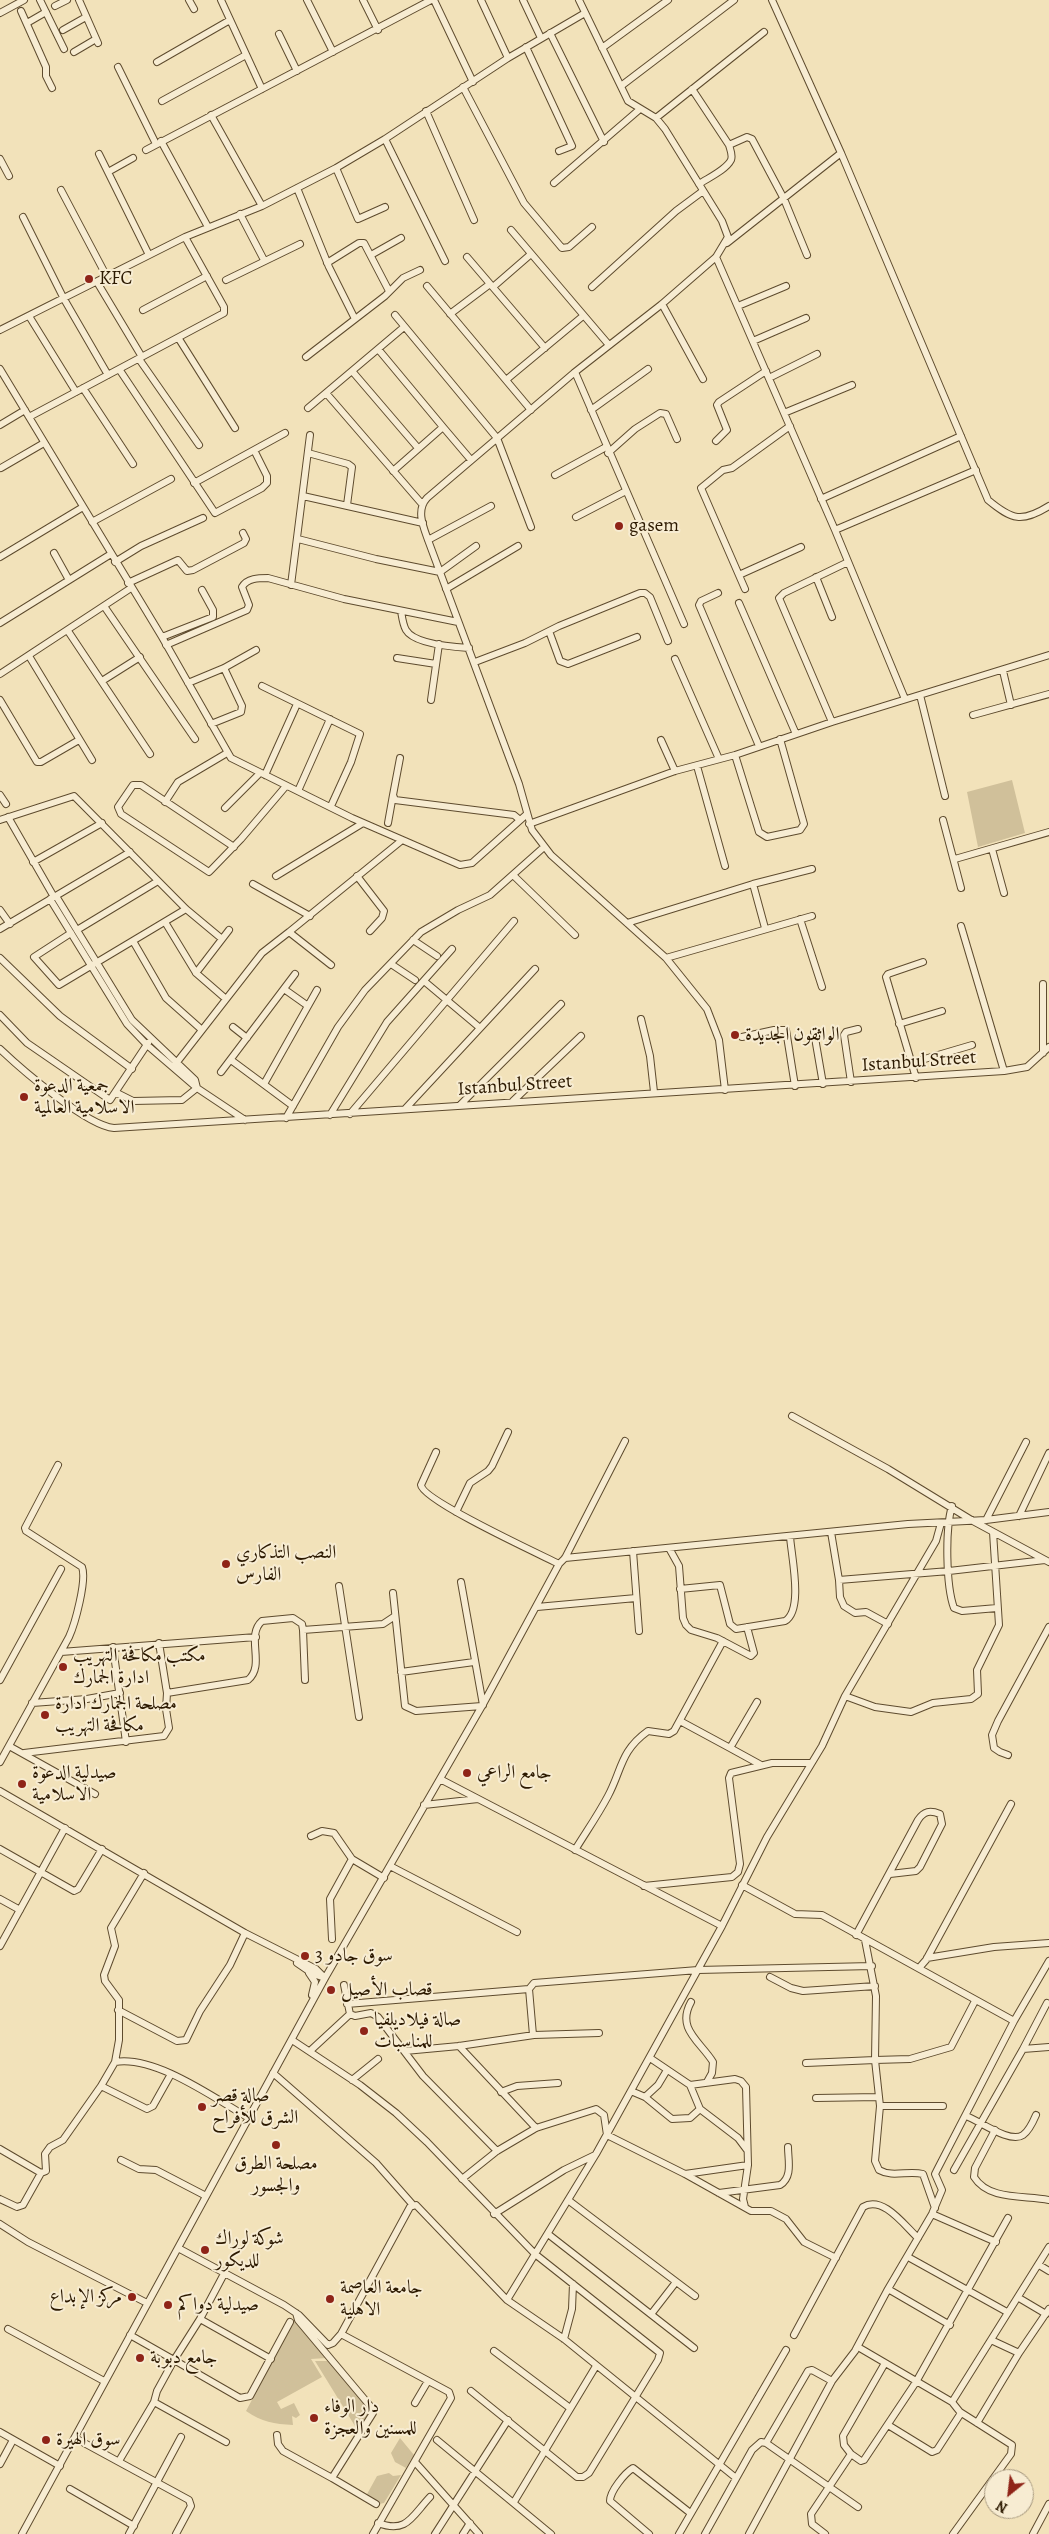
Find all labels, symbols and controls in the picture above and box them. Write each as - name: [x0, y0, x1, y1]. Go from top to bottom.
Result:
- place label: KFC: [99, 268, 132, 290]
- marker: KFC: [83, 273, 95, 285]
- place label: gasem: [629, 515, 679, 537]
- marker: gasem: [613, 520, 625, 532]
- place label: الواثقون الجديدة: [745, 1024, 840, 1046]
- marker: الواثقون الجديدة: [729, 1029, 741, 1041]
- street label: Istanbul Street: [861, 1047, 977, 1077]
- street label: Istanbul Street: [457, 1071, 573, 1101]
- place label: جمعية الدعوة الاسلامية العالمية: [34, 1075, 135, 1119]
- marker: جمعية الدعوة الاسلامية العالمية: [18, 1091, 30, 1103]
- place label: النصب التذكاري الفارس: [236, 1542, 336, 1586]
- marker: النصب التذكاري الفارس: [220, 1558, 232, 1570]
- place label: مكتب مكافحة التهريب ادارة الجمارك: [73, 1645, 206, 1689]
- marker: مكتب مكافحة التهريب ادارة الجمارك: [57, 1661, 69, 1673]
- place label: مصلحة الجمارك ادارة مكافحة التهريب: [55, 1693, 177, 1737]
- marker: مصلحة الجمارك ادارة مكافحة التهريب: [39, 1709, 51, 1721]
- place label: صيدلية الدعوة الاسلامية: [32, 1762, 116, 1806]
- place label: جامع الراعي: [477, 1762, 552, 1784]
- marker: جامع الراعي: [461, 1767, 473, 1779]
- marker: صيدلية الدعوة الاسلامية: [16, 1778, 28, 1790]
- place label: سوق جادو 3: [315, 1945, 393, 1967]
- marker: سوق جادو 3: [299, 1950, 311, 1962]
- place label: قصاب الأصيل: [341, 1979, 432, 2001]
- marker: قصاب الأصيل: [325, 1984, 337, 1996]
- place label: صالة فيلاديلفيا للمناسبات: [374, 2009, 461, 2053]
- marker: صالة فيلاديلفيا للمناسبات: [358, 2025, 370, 2037]
- place label: صالة قصر الشرق للأفراح: [212, 2085, 298, 2129]
- marker: صالة قصر الشرق للأفراح: [196, 2101, 208, 2113]
- marker: مصلحة الطرق والجسور: [270, 2139, 282, 2151]
- place label: مصلحة الطرق والجسور: [234, 2153, 318, 2197]
- place label: شوكة لوراك للديكور: [215, 2228, 284, 2272]
- marker: شوكة لوراك للديكور: [199, 2244, 211, 2256]
- place label: جامعة العاصمة الاهلية: [340, 2277, 423, 2321]
- place label: مركز الإبداع: [49, 2286, 122, 2308]
- marker: مركز الإبداع: [126, 2291, 138, 2303]
- marker: جامعة العاصمة الاهلية: [324, 2293, 336, 2305]
- place label: صيدلية دواكم: [178, 2294, 259, 2316]
- marker: صيدلية دواكم: [162, 2299, 174, 2311]
- place label: جامع دبوبة: [150, 2347, 217, 2369]
- marker: جامع دبوبة: [134, 2352, 146, 2364]
- place label: دار الوفاء للمسنين والعجزة: [324, 2396, 417, 2440]
- marker: دار الوفاء للمسنين والعجزة: [308, 2412, 320, 2424]
- place label: سوق الهيرة: [56, 2429, 121, 2451]
- marker: سوق الهيرة: [40, 2434, 52, 2446]
- north arrow: [984, 2469, 1034, 2519]
- text: N: [993, 2496, 1011, 2517]

